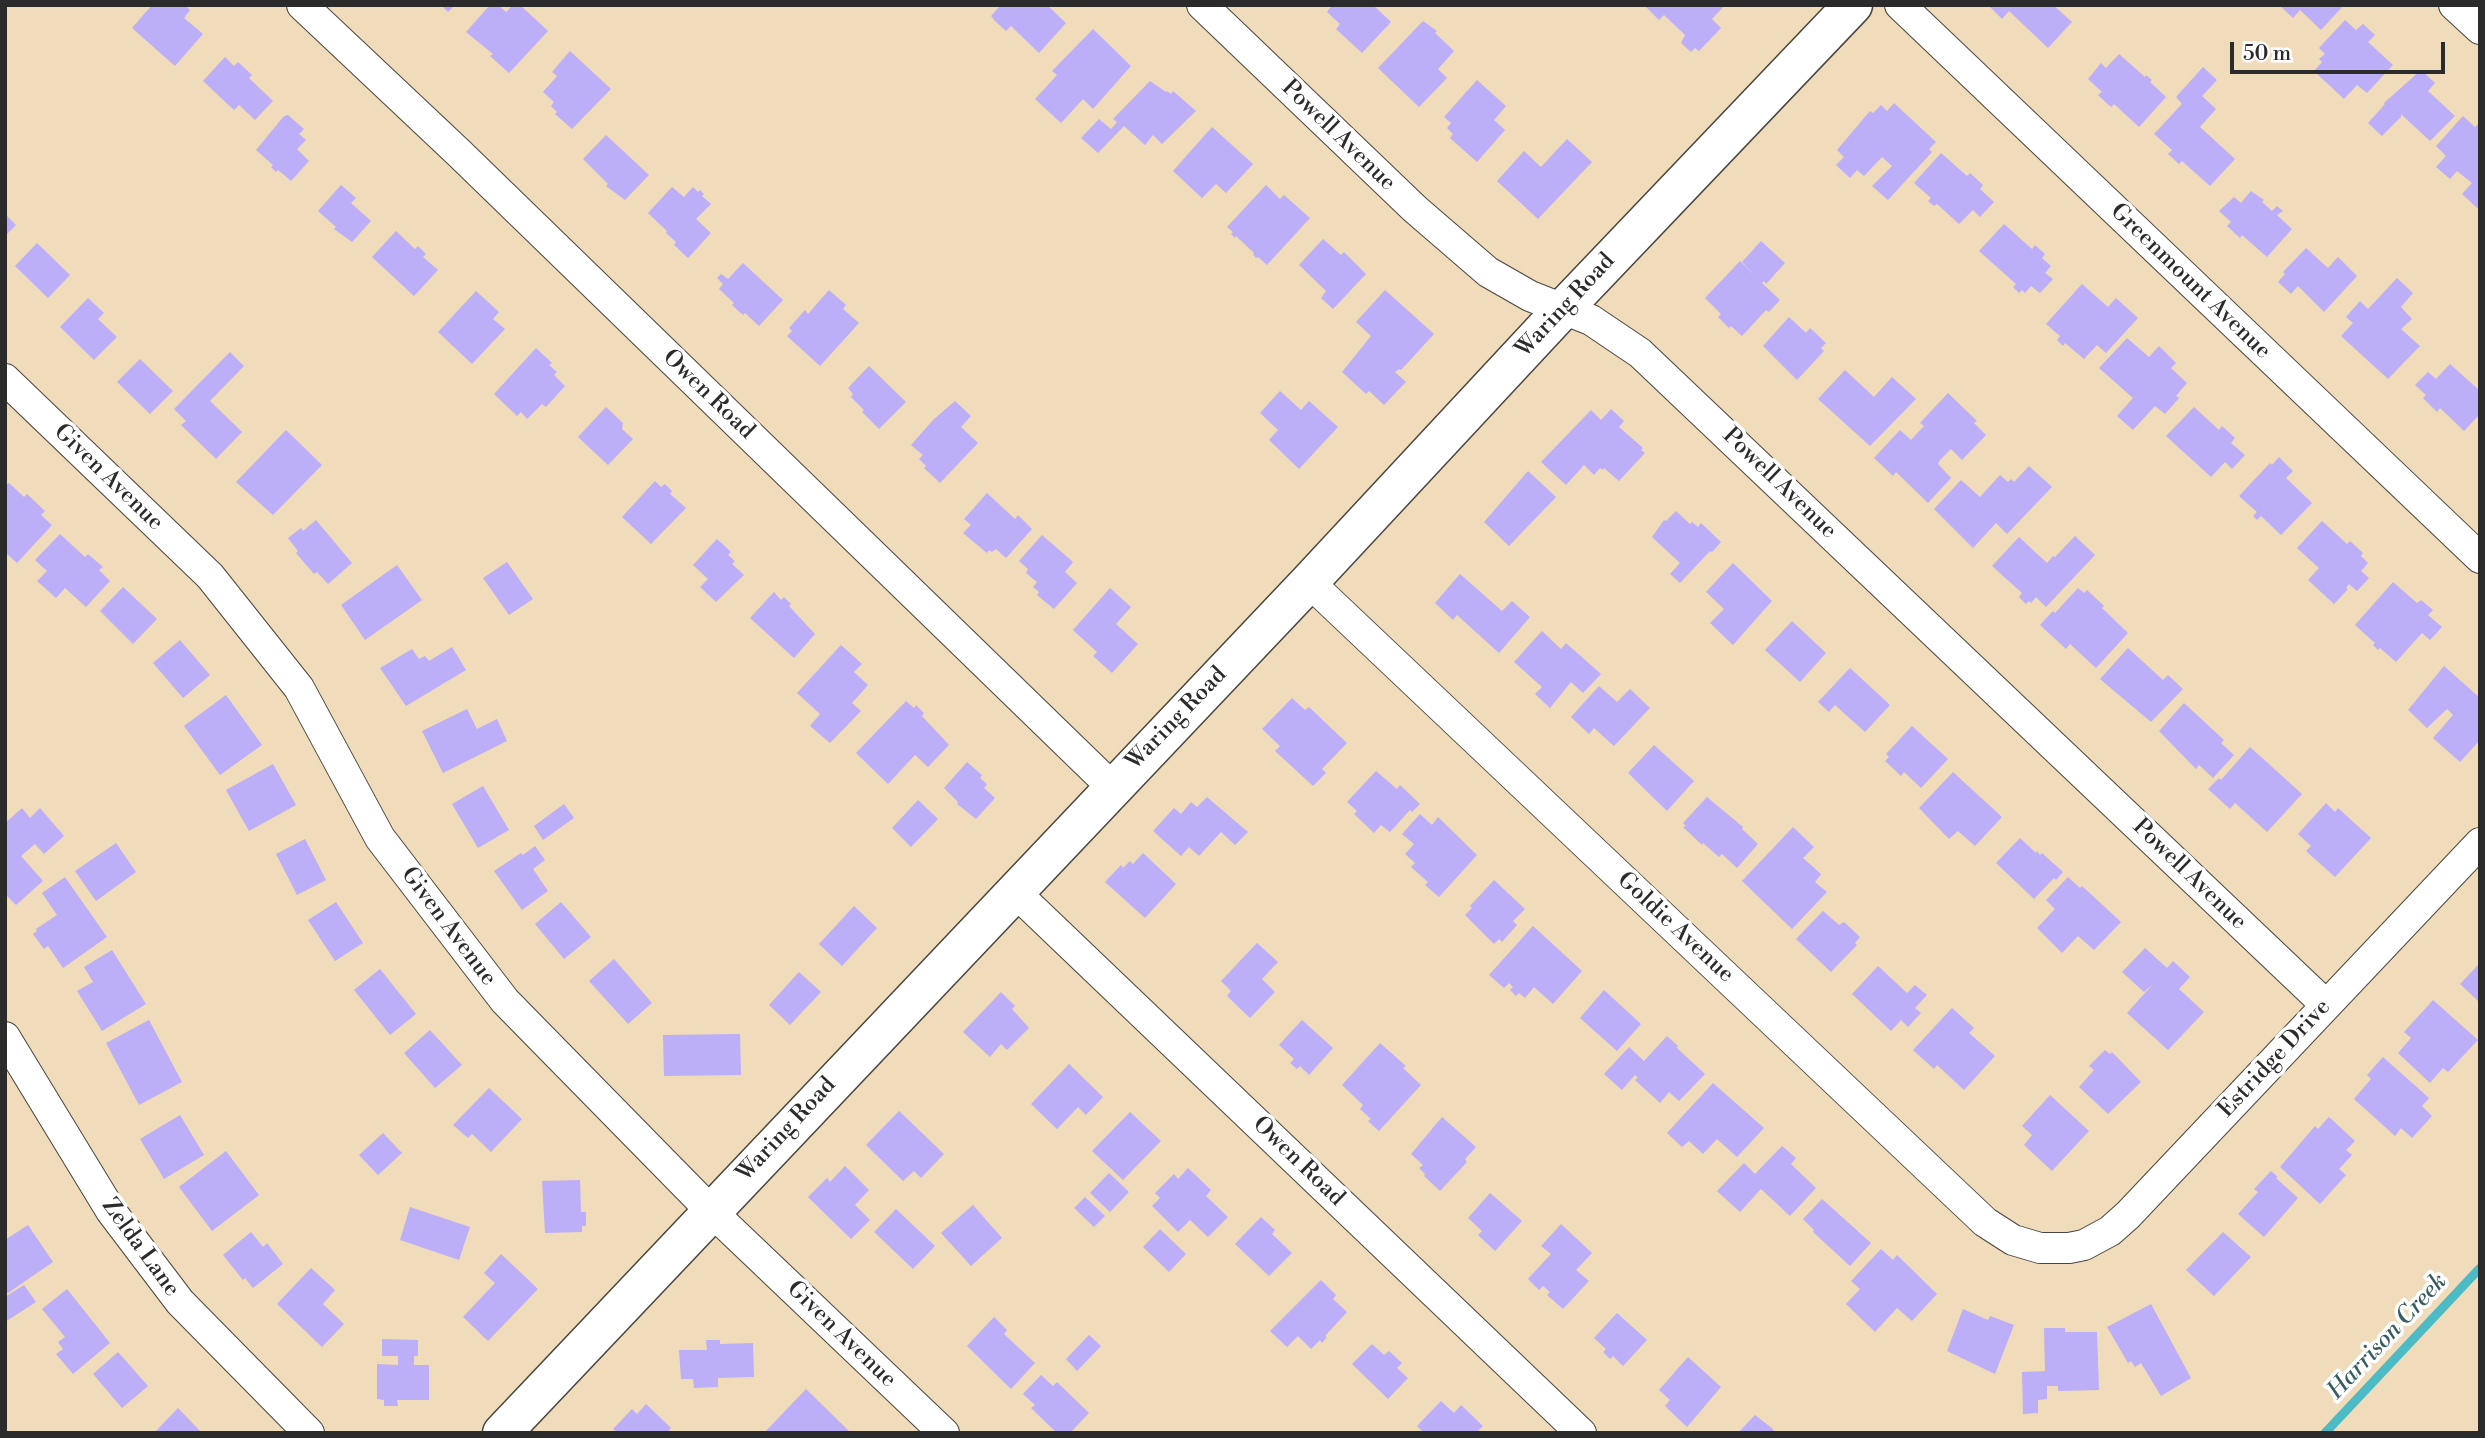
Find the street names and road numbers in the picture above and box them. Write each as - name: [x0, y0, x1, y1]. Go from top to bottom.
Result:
- street label: Powell Avenue: [1275, 75, 1401, 197]
- street label: Greenmount Avenue: [2104, 198, 2276, 366]
- street label: Waring Road: [1511, 248, 1621, 364]
- street label: Owen Road: [656, 344, 760, 446]
- street label: Given Avenue: [48, 419, 168, 537]
- street label: Powell Avenue: [1716, 423, 1842, 545]
- street label: Waring Road: [1121, 662, 1233, 776]
- street label: Powell Avenue: [2126, 814, 2252, 936]
- street label: Given Avenue: [394, 862, 502, 992]
- street label: Goldie Avenue: [1611, 867, 1739, 989]
- street label: Estridge Drive: [2213, 994, 2337, 1124]
- street label: Waring Road: [732, 1072, 842, 1188]
- street label: Owen Road: [1246, 1111, 1350, 1213]
- street label: Zelda Lane: [95, 1193, 185, 1303]
- street label: Given Avenue: [781, 1276, 901, 1394]

